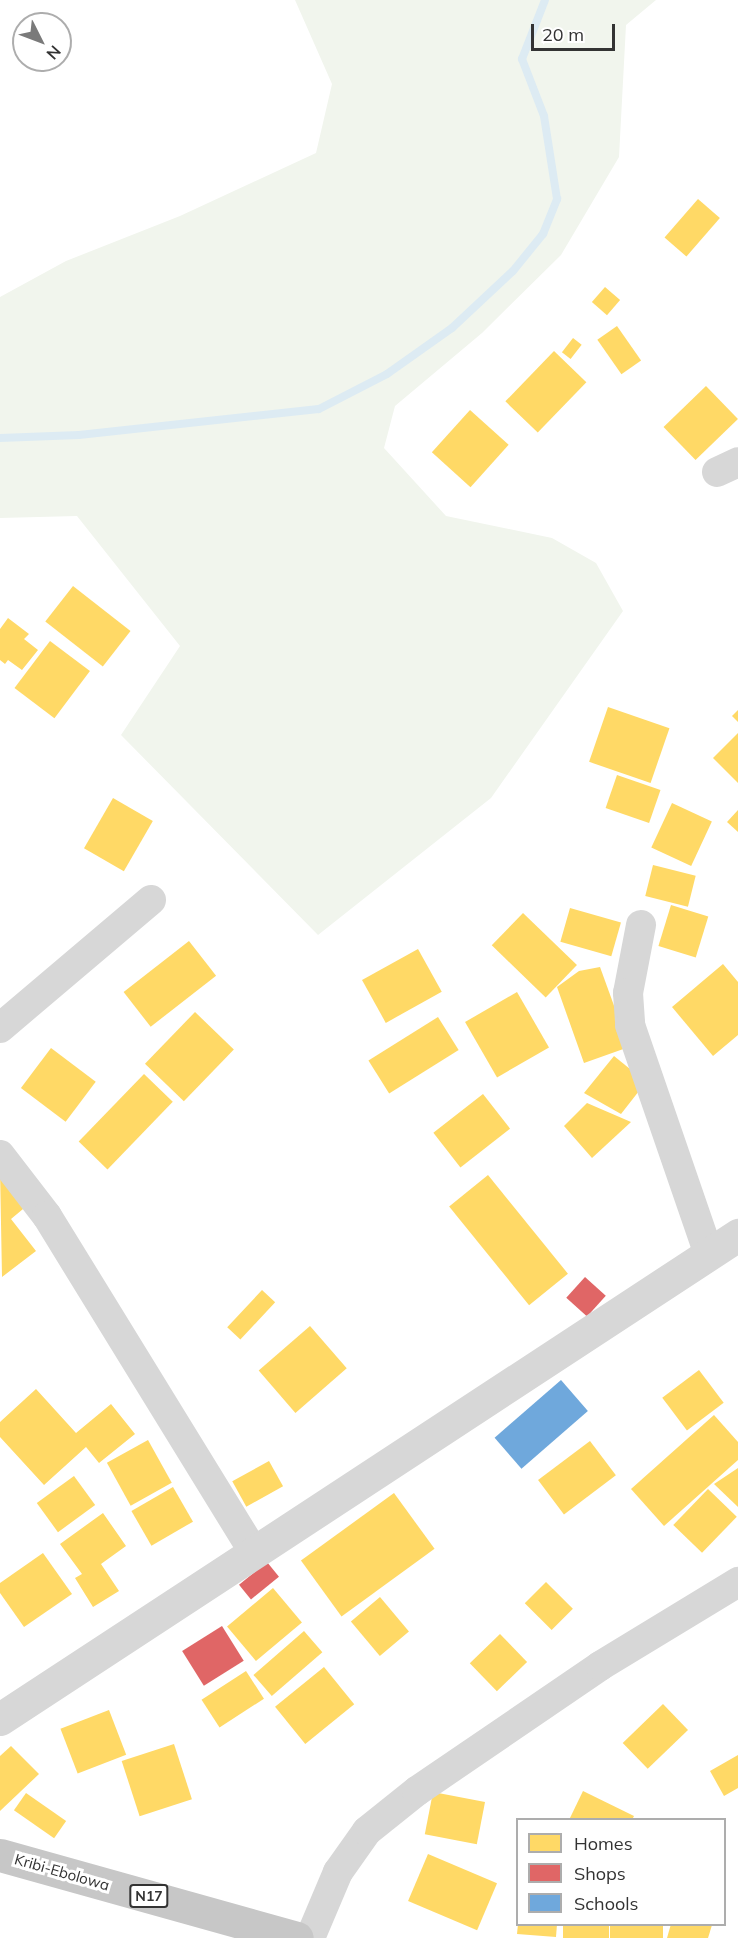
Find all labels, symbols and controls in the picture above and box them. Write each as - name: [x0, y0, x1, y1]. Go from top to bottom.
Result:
- north arrow: [12, 12, 72, 72]
- scale bar: [534, 12, 618, 50]
- text: 20 m: [542, 23, 584, 46]
- text: N: [42, 42, 65, 64]
- legend: [516, 1818, 726, 1926]
- text: Homes: [574, 1832, 633, 1855]
- street label: Kribi-Ebolowa: [13, 1850, 111, 1894]
- text: Shops: [574, 1862, 626, 1885]
- road number: N17: [128, 1885, 170, 1907]
- text: Schools: [574, 1892, 638, 1915]

